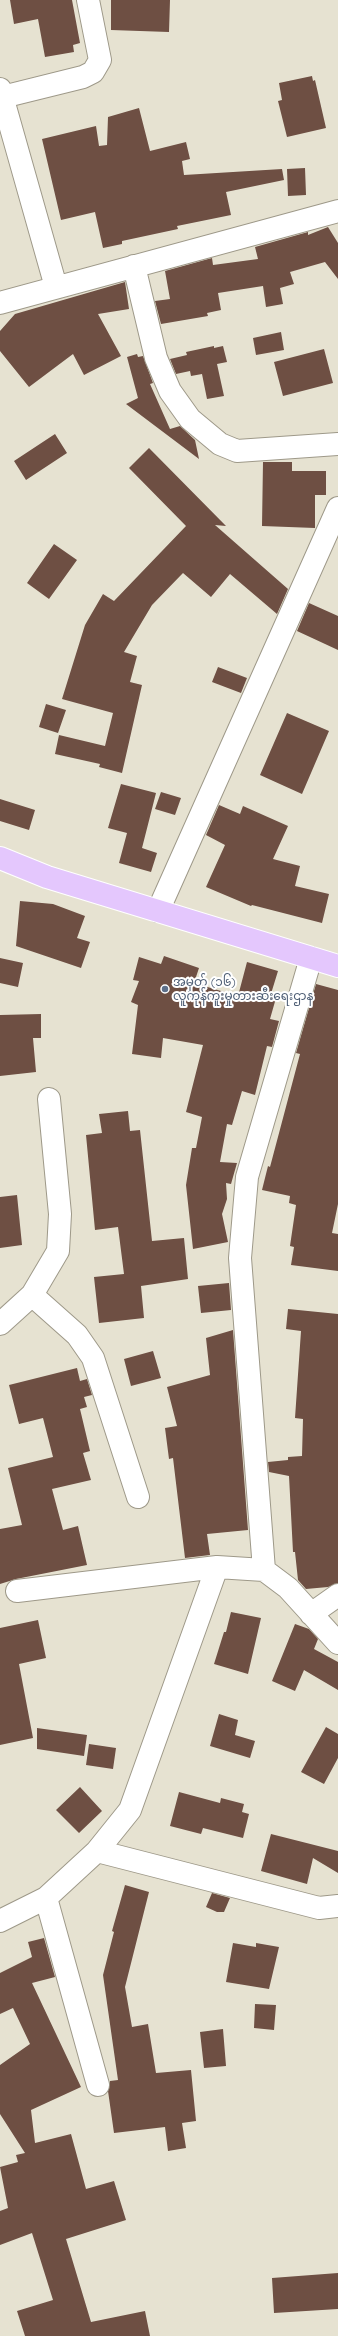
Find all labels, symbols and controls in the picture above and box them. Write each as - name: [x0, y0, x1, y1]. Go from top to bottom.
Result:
- place label: အမှတ် (၁၆) လူကုန်ကူးမှုတားဆီးရေးဌာန: [173, 975, 313, 1003]
- marker: အမှတ် (၁၆) လူကုန်ကူးမှုတားဆီးရေးဌာန: [160, 984, 170, 994]

